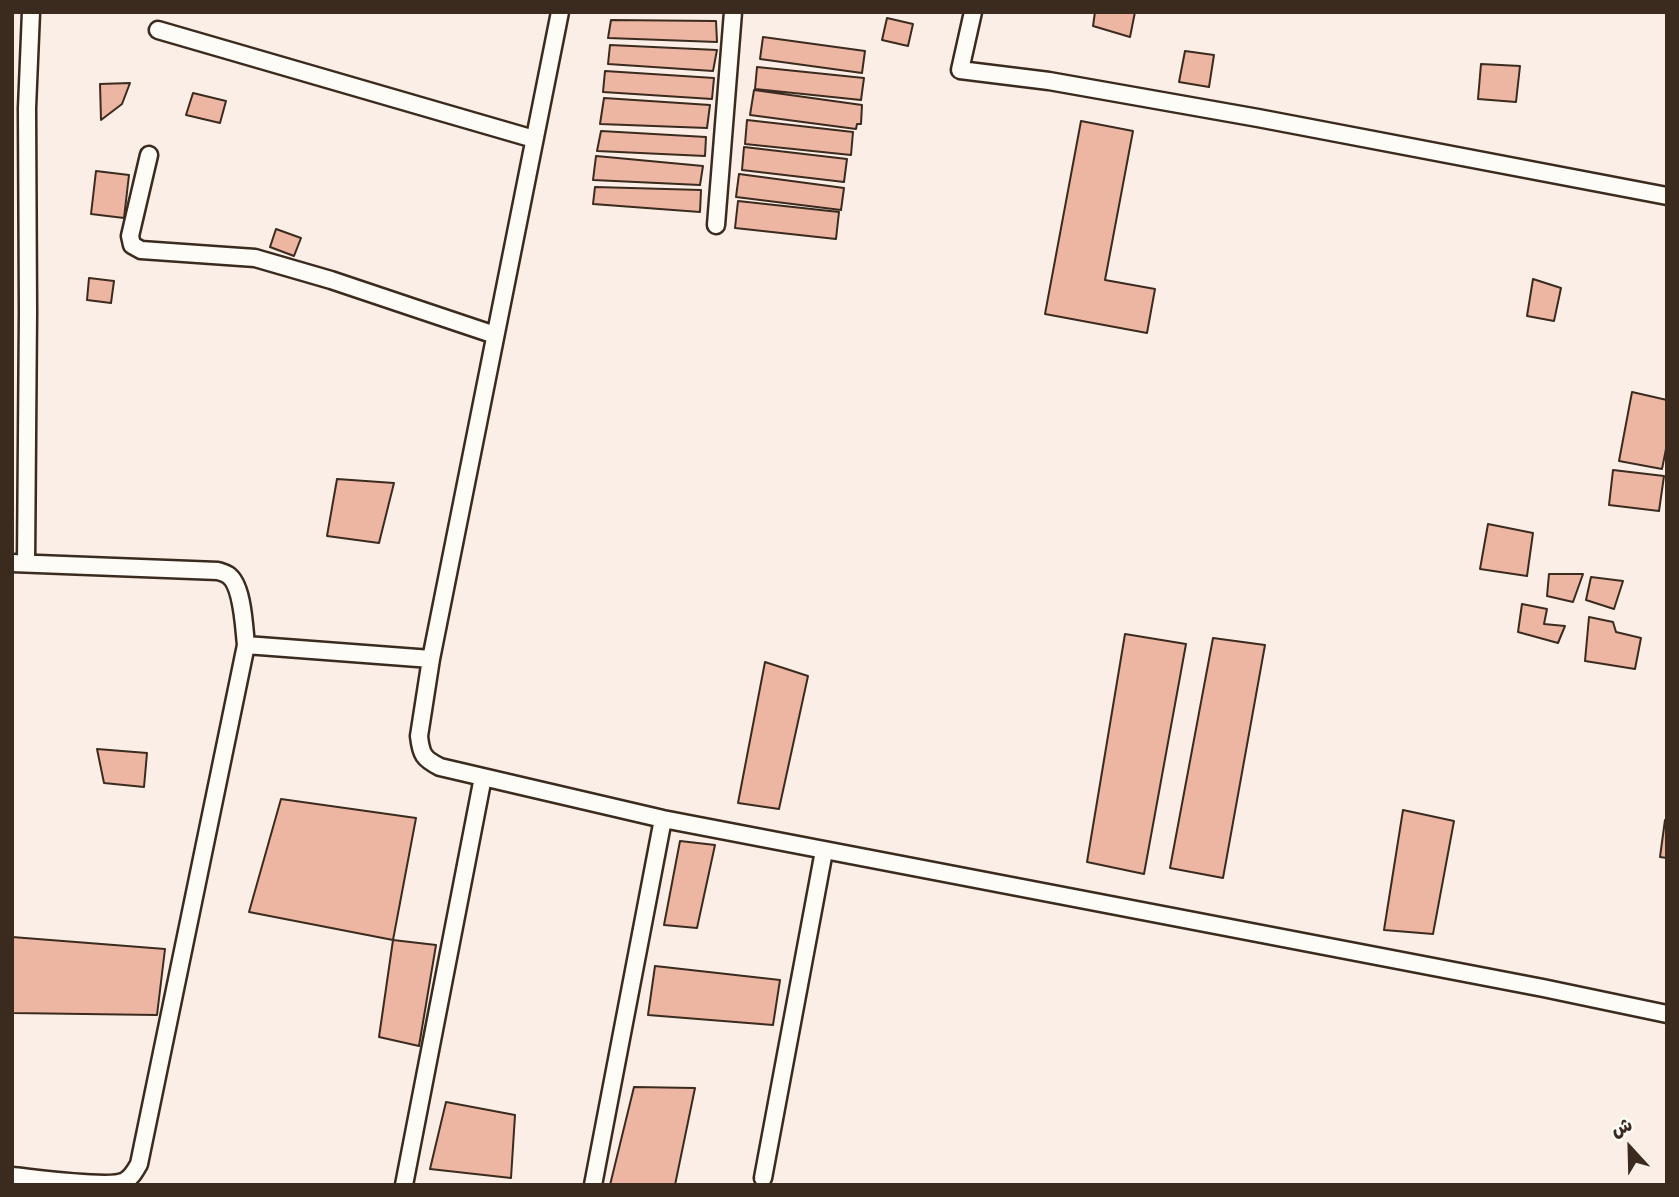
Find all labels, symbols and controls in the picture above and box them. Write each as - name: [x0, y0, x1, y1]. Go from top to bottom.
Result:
- north arrow: [1595, 1113, 1665, 1183]
- text: ش: [1608, 1113, 1636, 1143]

